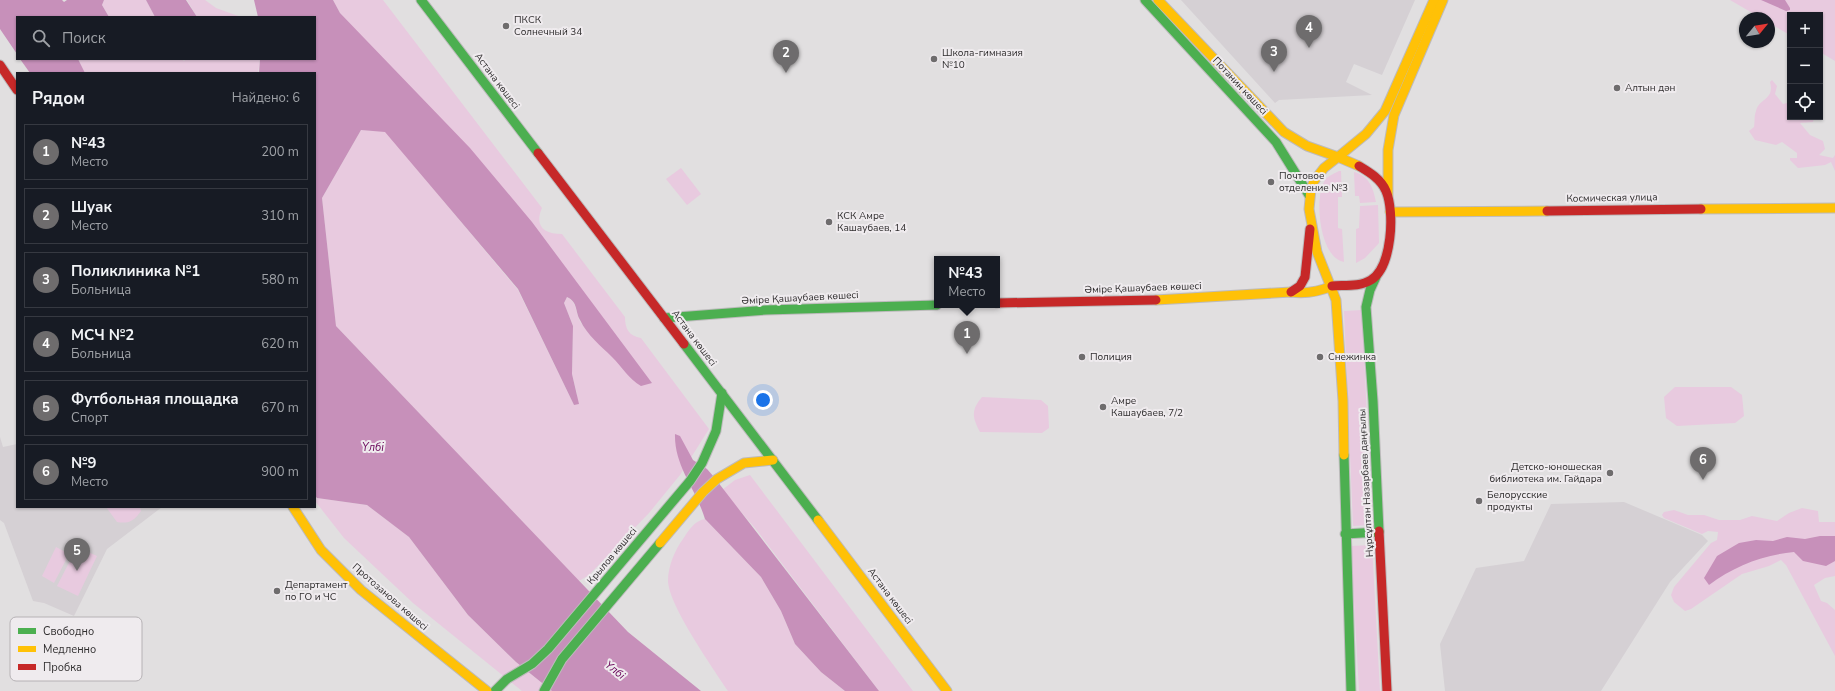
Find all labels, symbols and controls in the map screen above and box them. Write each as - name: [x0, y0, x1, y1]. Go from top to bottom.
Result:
- north arrow: [1739, 12, 1775, 48]
- map controls: [1787, 12, 1823, 120]
- button: +: [1787, 12, 1823, 48]
- place label: ПКСК Солнечный 34: [514, 13, 582, 39]
- pin: 4: [1296, 15, 1322, 48]
- search box: [16, 16, 316, 60]
- marker: ПКСК Солнечный 34: [501, 21, 511, 31]
- icon: search: [30, 27, 52, 49]
- text: Поиск: [62, 28, 106, 48]
- pin: 3: [1261, 39, 1287, 72]
- pin: 2: [773, 40, 799, 73]
- place label: Школа-гимназия №10: [942, 46, 1023, 72]
- button: −: [1787, 48, 1823, 84]
- street label: Астана көшесі: [471, 50, 523, 112]
- marker: Школа-гимназия №10: [929, 54, 939, 64]
- street label: Потанин көшесі: [1209, 54, 1271, 118]
- place label: Алтын дән: [1625, 81, 1676, 95]
- marker: Алтын дән: [1612, 83, 1622, 93]
- button: locate: [1787, 84, 1823, 120]
- text: Рядом: [32, 87, 85, 110]
- text: Найдено: 6: [232, 89, 300, 107]
- text: №43: [71, 133, 106, 153]
- text: 1: [42, 143, 50, 161]
- text: 200 m: [261, 143, 299, 161]
- text: Место: [71, 153, 108, 171]
- place label: Почтовое отделение №3: [1279, 169, 1348, 195]
- marker: Почтовое отделение №3: [1266, 177, 1276, 187]
- street label: Космическая улица: [1566, 190, 1658, 206]
- text: Шуак: [71, 197, 112, 217]
- text: 2: [42, 207, 50, 225]
- text: 310 m: [261, 207, 299, 225]
- place label: КСК Амре Кашаубаев, 14: [837, 209, 906, 235]
- text: Место: [71, 217, 108, 235]
- marker: КСК Амре Кашаубаев, 14: [824, 217, 834, 227]
- popup: [934, 256, 1000, 308]
- text: Поликлиника №1: [71, 261, 200, 281]
- text: №43: [948, 263, 983, 283]
- text: 3: [42, 271, 50, 289]
- text: 580 m: [261, 271, 299, 289]
- street label: Әміре Қашаубаев көшесі: [1084, 279, 1202, 297]
- text: Больница: [71, 281, 131, 299]
- text: Место: [948, 283, 986, 301]
- street label: Әміре Қашаубаев көшесі: [741, 288, 859, 308]
- street label: Астана көшесі: [668, 307, 720, 369]
- pin: 1: [954, 321, 980, 354]
- text: МСЧ №2: [71, 325, 134, 345]
- text: 4: [42, 335, 50, 353]
- text: 620 m: [261, 335, 299, 353]
- text: Больница: [71, 345, 131, 363]
- place label: Полиция: [1090, 350, 1132, 364]
- place label: Снежинка: [1328, 350, 1376, 364]
- marker: Полиция: [1077, 352, 1087, 362]
- marker: Снежинка: [1315, 352, 1325, 362]
- text: Футбольная площадка: [71, 389, 239, 409]
- your location: [753, 390, 773, 410]
- place label: Амре Кашаубаев, 7/2: [1111, 394, 1183, 420]
- text: 5: [42, 399, 50, 417]
- text: 670 m: [261, 399, 299, 417]
- marker: Амре Кашаубаев, 7/2: [1098, 402, 1108, 412]
- text: Спорт: [71, 409, 108, 427]
- street label: Нұрсұлтан Назарбаев даңғылы: [1355, 409, 1377, 557]
- water label: Үлбі: [362, 440, 384, 455]
- pin: 6: [1690, 447, 1716, 480]
- text: №9: [71, 453, 97, 473]
- place label: Детско-юношеская библиотека им. Гайдара: [1489, 460, 1602, 486]
- text: 6: [42, 463, 50, 481]
- text: 900 m: [261, 463, 299, 481]
- marker: Детско-юношеская библиотека им. Гайдара: [1605, 468, 1615, 478]
- text: Место: [71, 473, 108, 491]
- place label: Белорусские продукты: [1487, 488, 1547, 514]
- marker: Белорусские продукты: [1474, 496, 1484, 506]
- street label: Крылов көшесі: [584, 524, 640, 588]
- pin: 5: [64, 538, 90, 571]
- street label: Протозанова көшесі: [349, 560, 431, 634]
- street label: Астана көшесі: [864, 565, 916, 627]
- place label: Департамент по ГО и ЧС: [285, 578, 348, 604]
- marker: Департамент по ГО и ЧС: [272, 586, 282, 596]
- legend: [10, 617, 142, 681]
- text: Свободно: [43, 624, 94, 639]
- text: Медленно: [43, 642, 96, 657]
- water label: Үлбі: [602, 657, 628, 683]
- text: Пробка: [43, 660, 82, 675]

